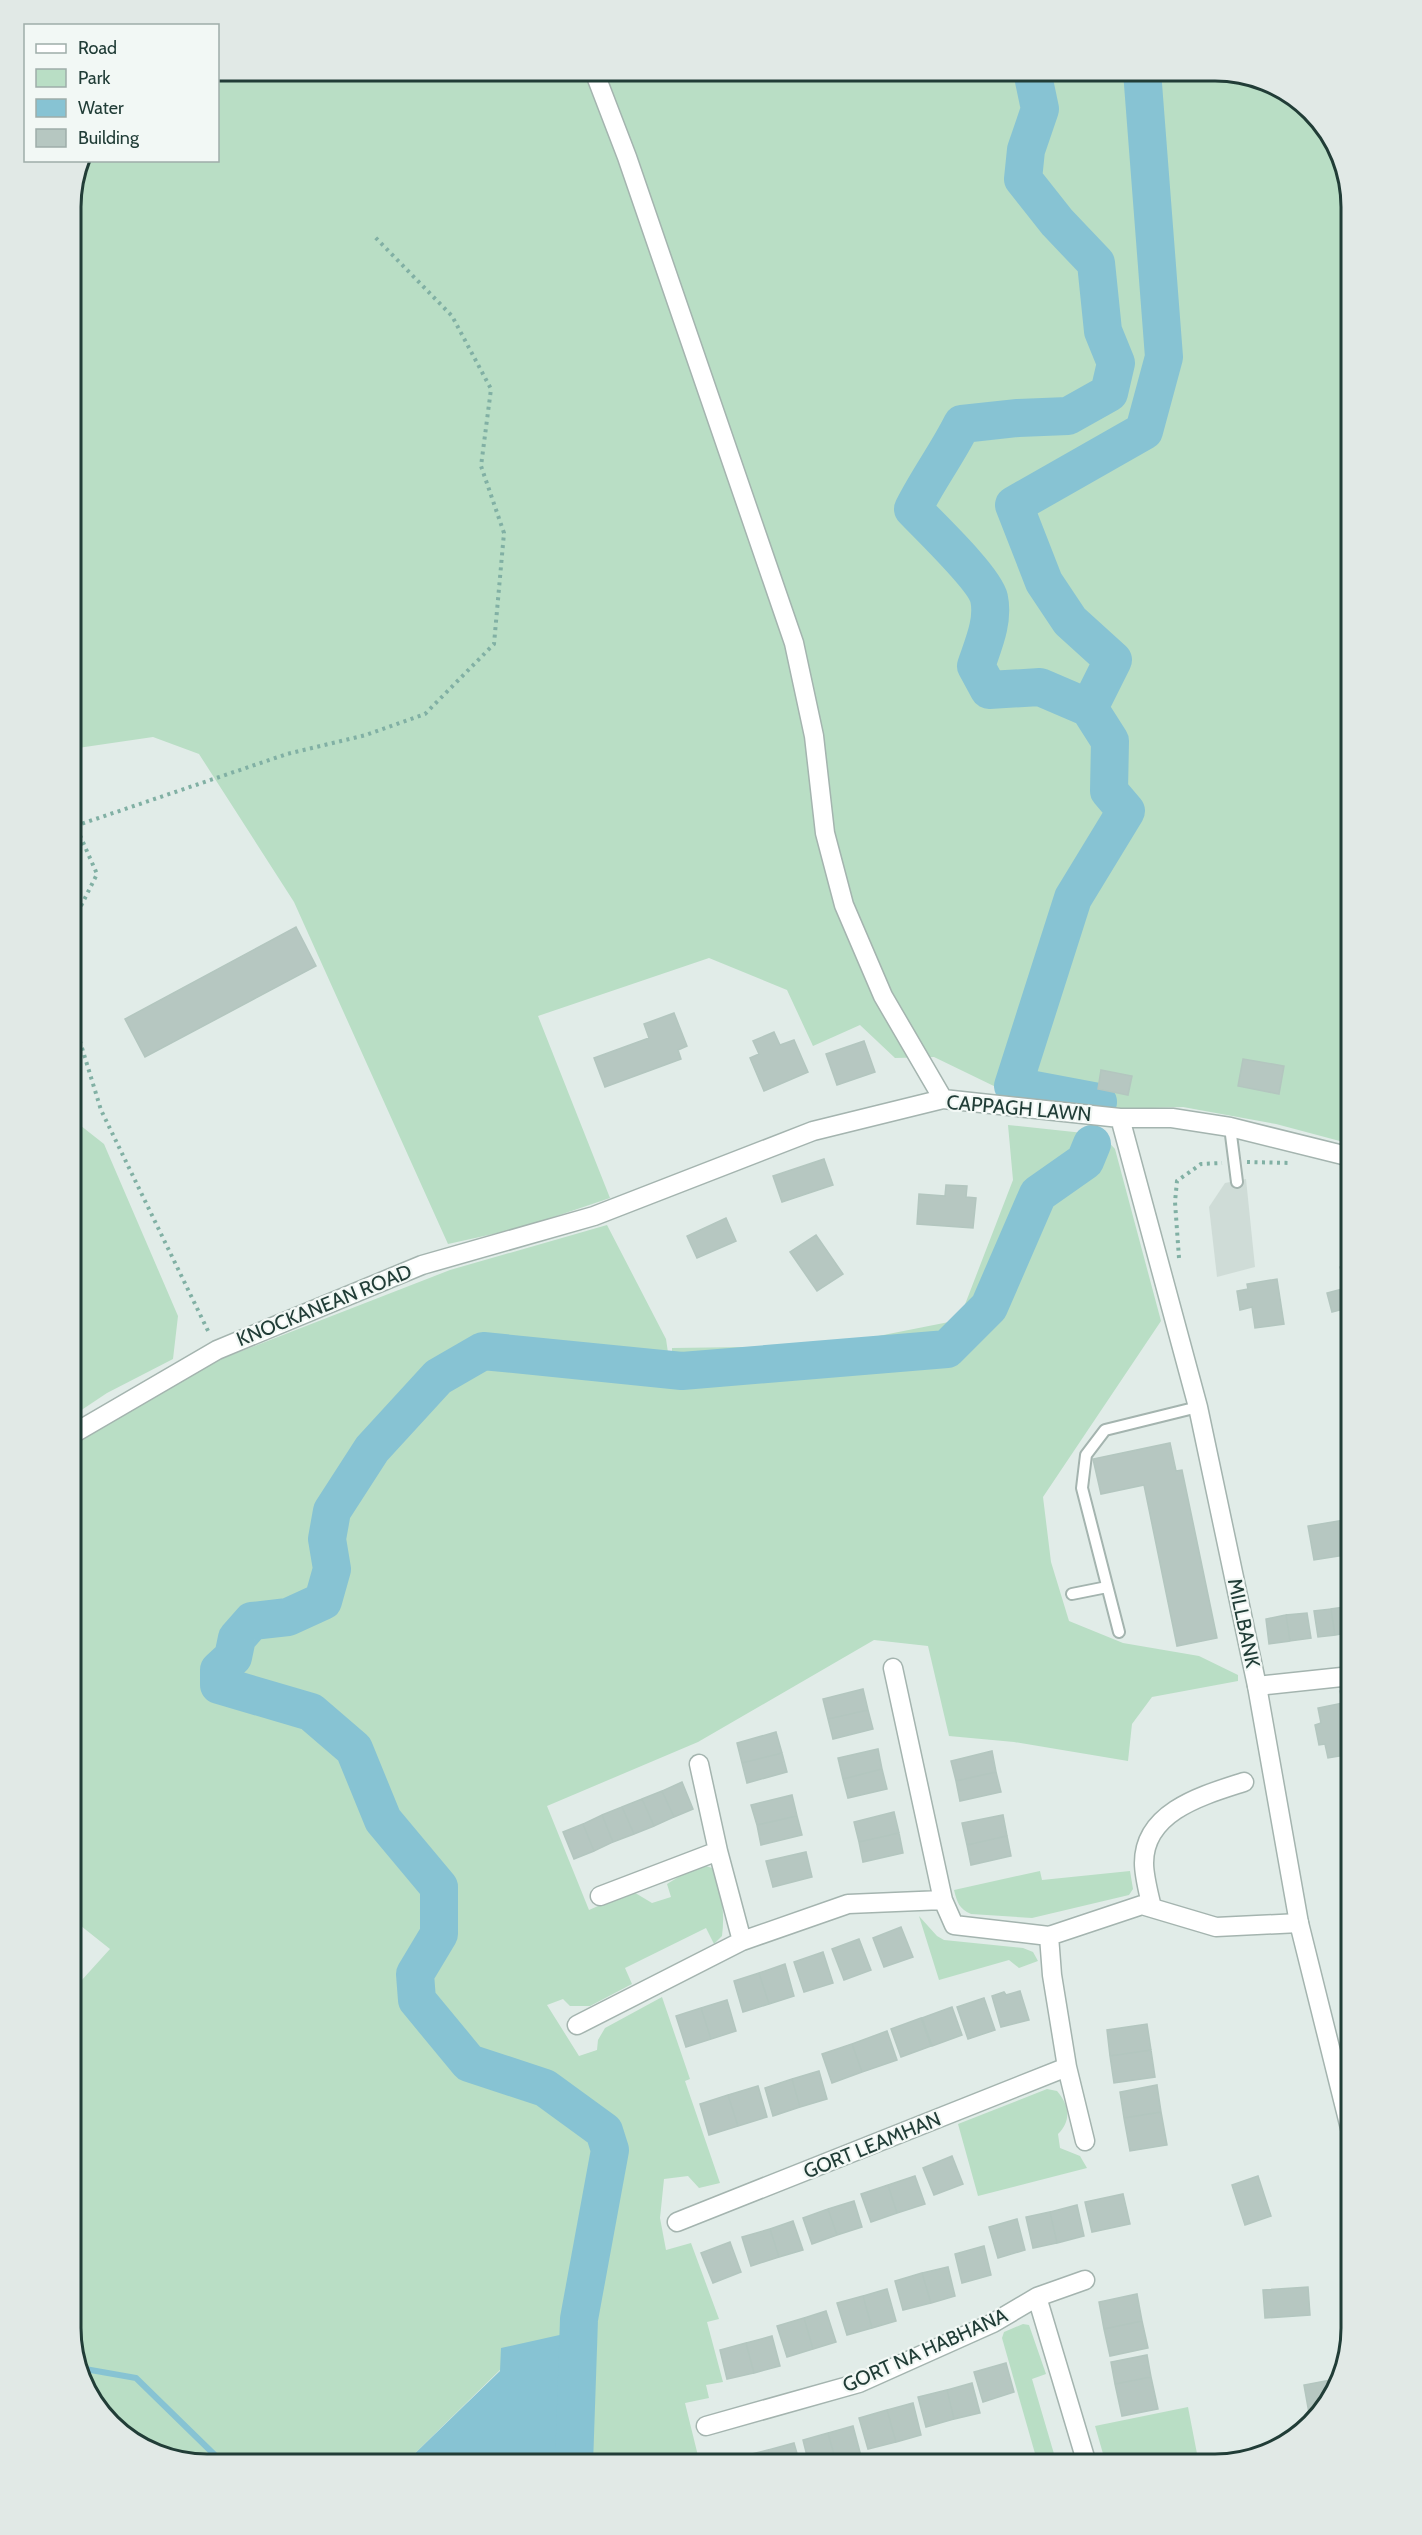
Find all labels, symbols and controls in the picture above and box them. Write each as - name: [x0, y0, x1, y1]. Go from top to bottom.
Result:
- legend: [24, 24, 219, 162]
- text: Road: [78, 37, 117, 59]
- text: Park: [78, 67, 111, 89]
- text: Water: [78, 97, 124, 119]
- text: Building: [78, 127, 140, 149]
- street label: CAPPAGH LAWN: [945, 1090, 1093, 1126]
- street label: KNOCKANEAN ROAD: [233, 1259, 415, 1351]
- street label: MILLBANK: [1223, 1576, 1265, 1671]
- street label: GORT LEAMHAN: [800, 2107, 944, 2183]
- street label: GORT NA HABHANA: [839, 2303, 1012, 2397]

